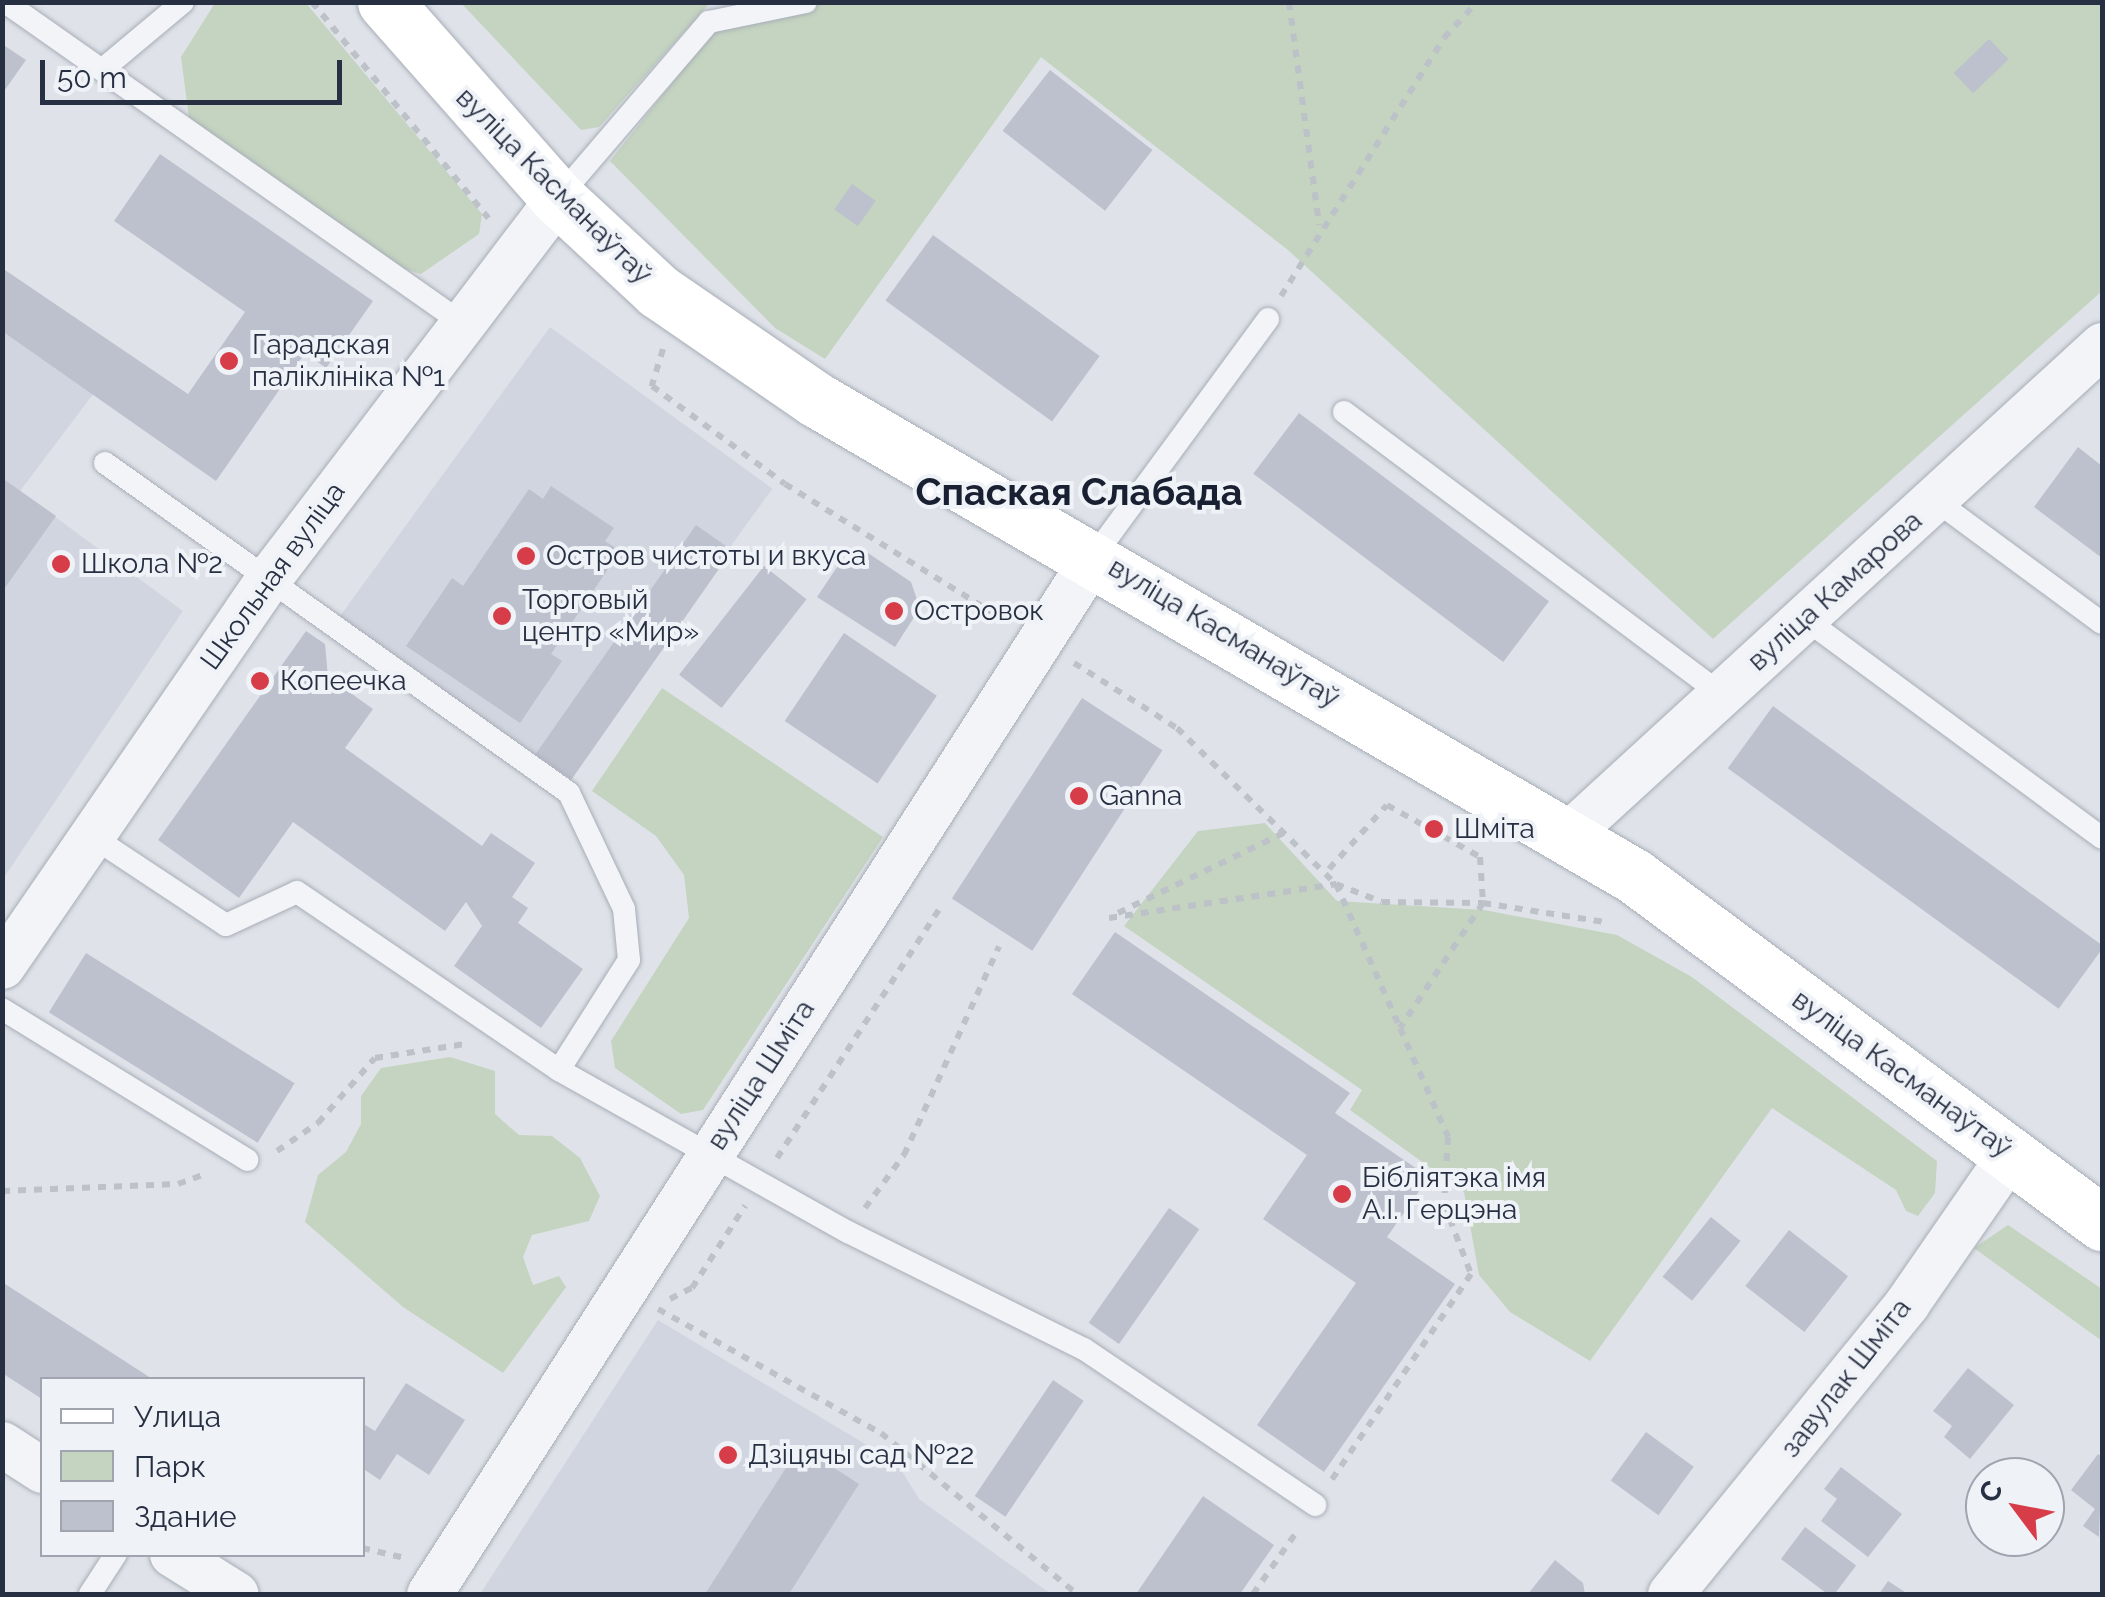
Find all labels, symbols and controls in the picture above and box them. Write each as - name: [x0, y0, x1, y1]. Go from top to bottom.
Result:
- scale bar: [45, 40, 348, 102]
- text: 50 m: [57, 60, 127, 95]
- street label: вуліца Касманаўтаў: [449, 81, 659, 291]
- place label: Гарадская паліклініка №1: [252, 328, 445, 394]
- marker: Гарадская паліклініка №1: [216, 348, 242, 374]
- district label: Спаская Слабада: [915, 469, 1243, 515]
- street label: Школьная вуліца: [194, 476, 352, 676]
- street label: вуліца Камарова: [1741, 504, 1929, 678]
- place label: Остров чистоты и вкуса: [546, 539, 866, 573]
- marker: Остров чистоты и вкуса: [515, 545, 537, 567]
- place label: Школа №2: [81, 547, 223, 581]
- street label: вуліца Касманаўтаў: [1102, 551, 1346, 715]
- marker: Школа №2: [50, 553, 72, 575]
- place label: Торговый центр «Мир»: [522, 583, 699, 649]
- place label: Островок: [914, 594, 1044, 628]
- marker: Островок: [883, 600, 905, 622]
- marker: Торговый центр «Мир»: [491, 605, 513, 627]
- place label: Копеечка: [280, 664, 407, 698]
- marker: Копеечка: [249, 670, 271, 692]
- place label: Ganna: [1099, 779, 1182, 813]
- marker: Ganna: [1068, 785, 1090, 807]
- place label: Шміта: [1454, 812, 1535, 846]
- marker: Шміта: [1423, 818, 1445, 840]
- street label: вуліца Касманаўтаў: [1785, 983, 2019, 1165]
- street label: вуліца Шміта: [700, 994, 822, 1156]
- place label: Бібліятэка імя А.І. Герцэна: [1362, 1161, 1546, 1227]
- marker: Бібліятэка імя А.І. Герцэна: [1331, 1183, 1353, 1205]
- street label: завулак Шміта: [1774, 1292, 1918, 1464]
- legend: [40, 1377, 365, 1557]
- text: Улица: [134, 1399, 221, 1434]
- place label: Дзіцячы сад №22: [748, 1438, 974, 1472]
- marker: Дзіцячы сад №22: [717, 1444, 739, 1466]
- text: Парк: [134, 1449, 206, 1484]
- north arrow: [1965, 1457, 2065, 1557]
- text: С: [1972, 1475, 2010, 1509]
- text: Здание: [134, 1499, 237, 1534]

